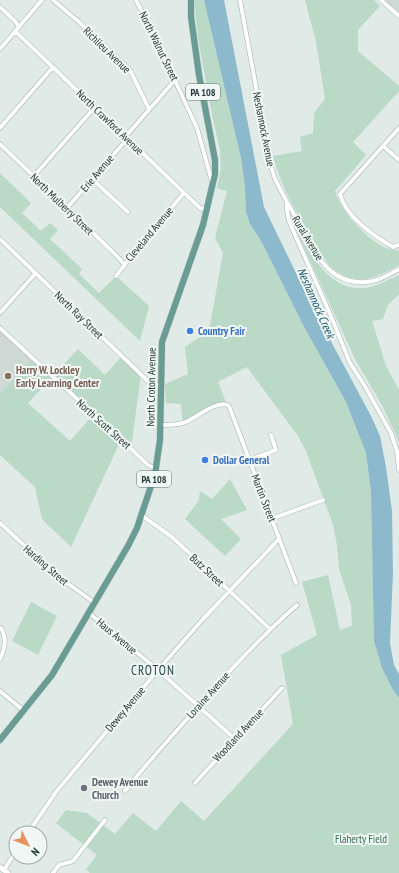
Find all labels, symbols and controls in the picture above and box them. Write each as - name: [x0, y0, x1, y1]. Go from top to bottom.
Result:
- street label: North Walnut Street: [136, 9, 182, 83]
- street label: Richlieu Avenue: [80, 24, 134, 76]
- road number: PA 108: [186, 84, 220, 100]
- street label: North Crawford Avenue: [73, 86, 147, 158]
- street label: Neshannock Avenue: [250, 91, 278, 168]
- street label: Erie Avenue: [77, 151, 117, 195]
- street label: North Mulberry Street: [27, 170, 97, 238]
- street label: Cleveland Avenue: [122, 203, 176, 264]
- street label: Rural Avenue: [289, 213, 327, 263]
- water label: Neshannock Creek: [294, 265, 339, 342]
- street label: North Ray Street: [52, 288, 106, 342]
- place label: Country Fair: [198, 324, 246, 338]
- marker: Country Fair: [185, 326, 195, 336]
- street label: North Croton Avenue: [143, 347, 159, 427]
- place label: Harry W. Lockley Early Learning Center: [16, 363, 100, 390]
- marker: Harry W. Lockley Early Learning Center: [3, 371, 13, 381]
- street label: North Scott Street: [74, 396, 134, 452]
- place label: Dollar General: [213, 453, 270, 467]
- marker: Dollar General: [200, 455, 210, 465]
- road number: PA 108: [137, 471, 171, 487]
- street label: Martin Street: [249, 472, 279, 524]
- street label: Harding Street: [21, 542, 71, 588]
- street label: Butz Street: [187, 551, 227, 589]
- street label: Haus Avenue: [94, 615, 140, 657]
- district label: CROTON: [131, 662, 175, 679]
- street label: Loraine Avenue: [183, 668, 233, 721]
- street label: Dewey Avenue: [102, 683, 148, 734]
- street label: Woodland Avenue: [210, 705, 267, 765]
- place label: Dewey Avenue Church: [92, 775, 148, 802]
- marker: Dewey Avenue Church: [79, 783, 89, 793]
- north arrow: [8, 825, 48, 865]
- park label: Flaherty Field: [335, 832, 387, 846]
- text: N: [28, 845, 42, 859]

